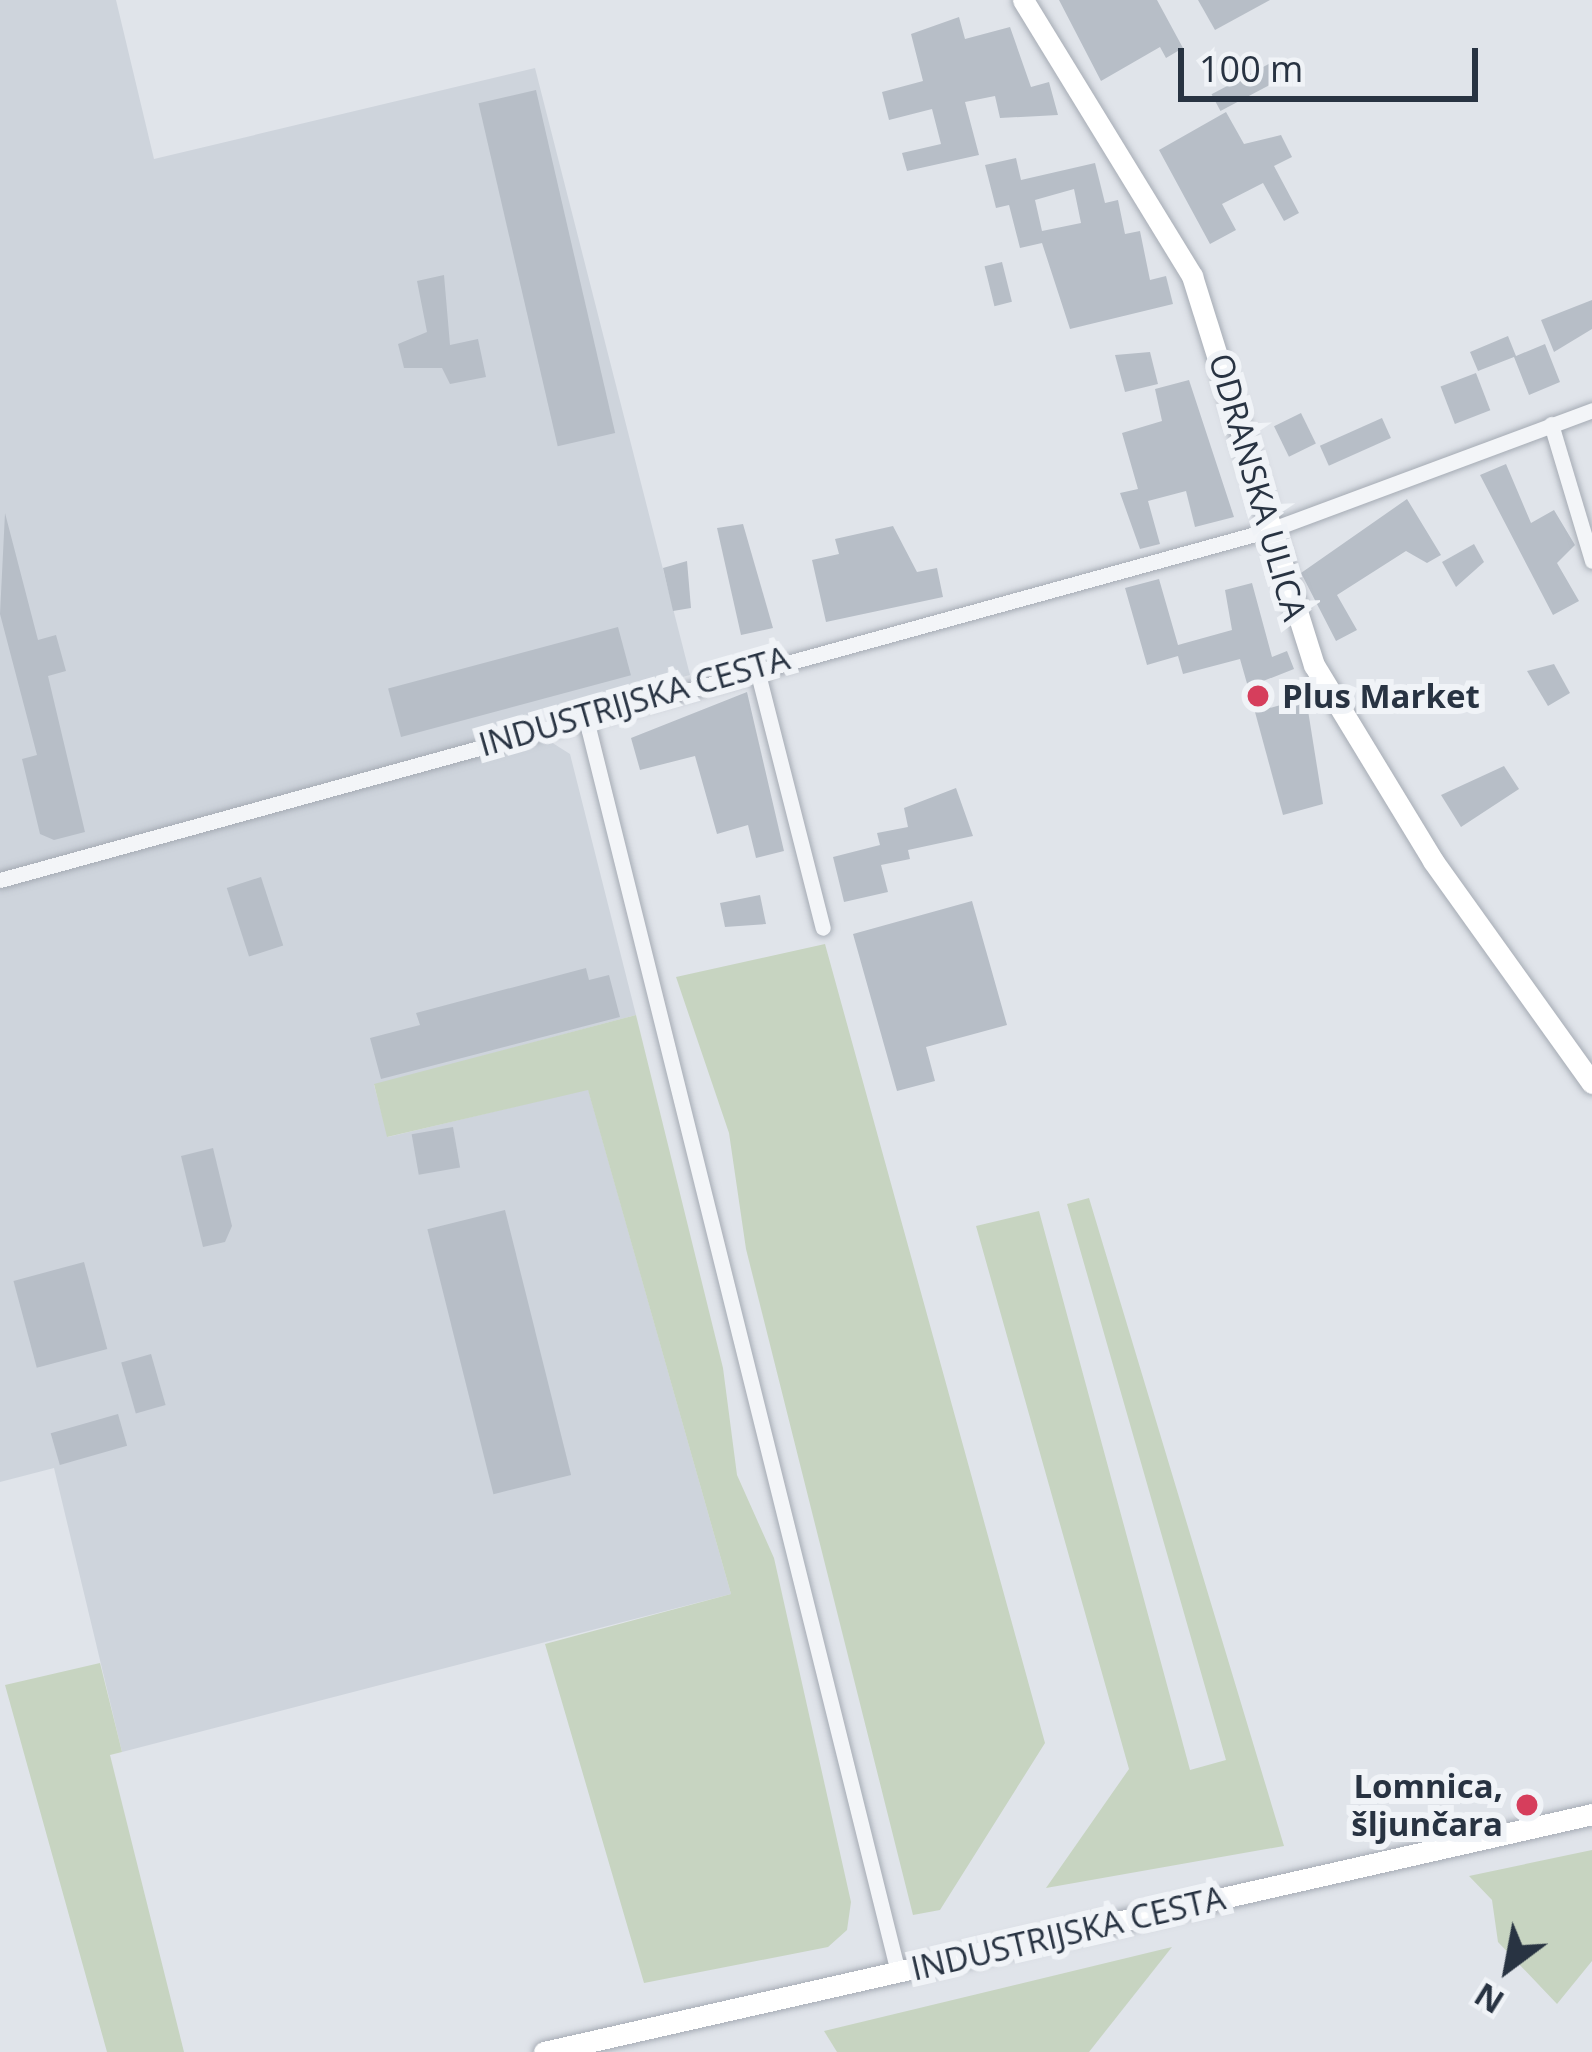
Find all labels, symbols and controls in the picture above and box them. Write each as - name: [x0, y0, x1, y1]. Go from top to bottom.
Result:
- scale bar: [1184, 24, 1484, 98]
- text: 100 m: [1199, 44, 1303, 93]
- street label: ODRANSKA ULICA: [1201, 349, 1315, 625]
- street label: INDUSTRIJSKA CESTA: [474, 638, 794, 764]
- place label: Plus Market: [1282, 676, 1480, 716]
- marker: Plus Market: [1245, 683, 1271, 709]
- place label: Lomnica, šljunčara: [1351, 1766, 1503, 1844]
- marker: Lomnica, šljunčara: [1514, 1792, 1540, 1818]
- street label: INDUSTRIJSKA CESTA: [907, 1878, 1229, 1988]
- north arrow: [1448, 1908, 1568, 2028]
- text: N: [1465, 1973, 1512, 2025]

